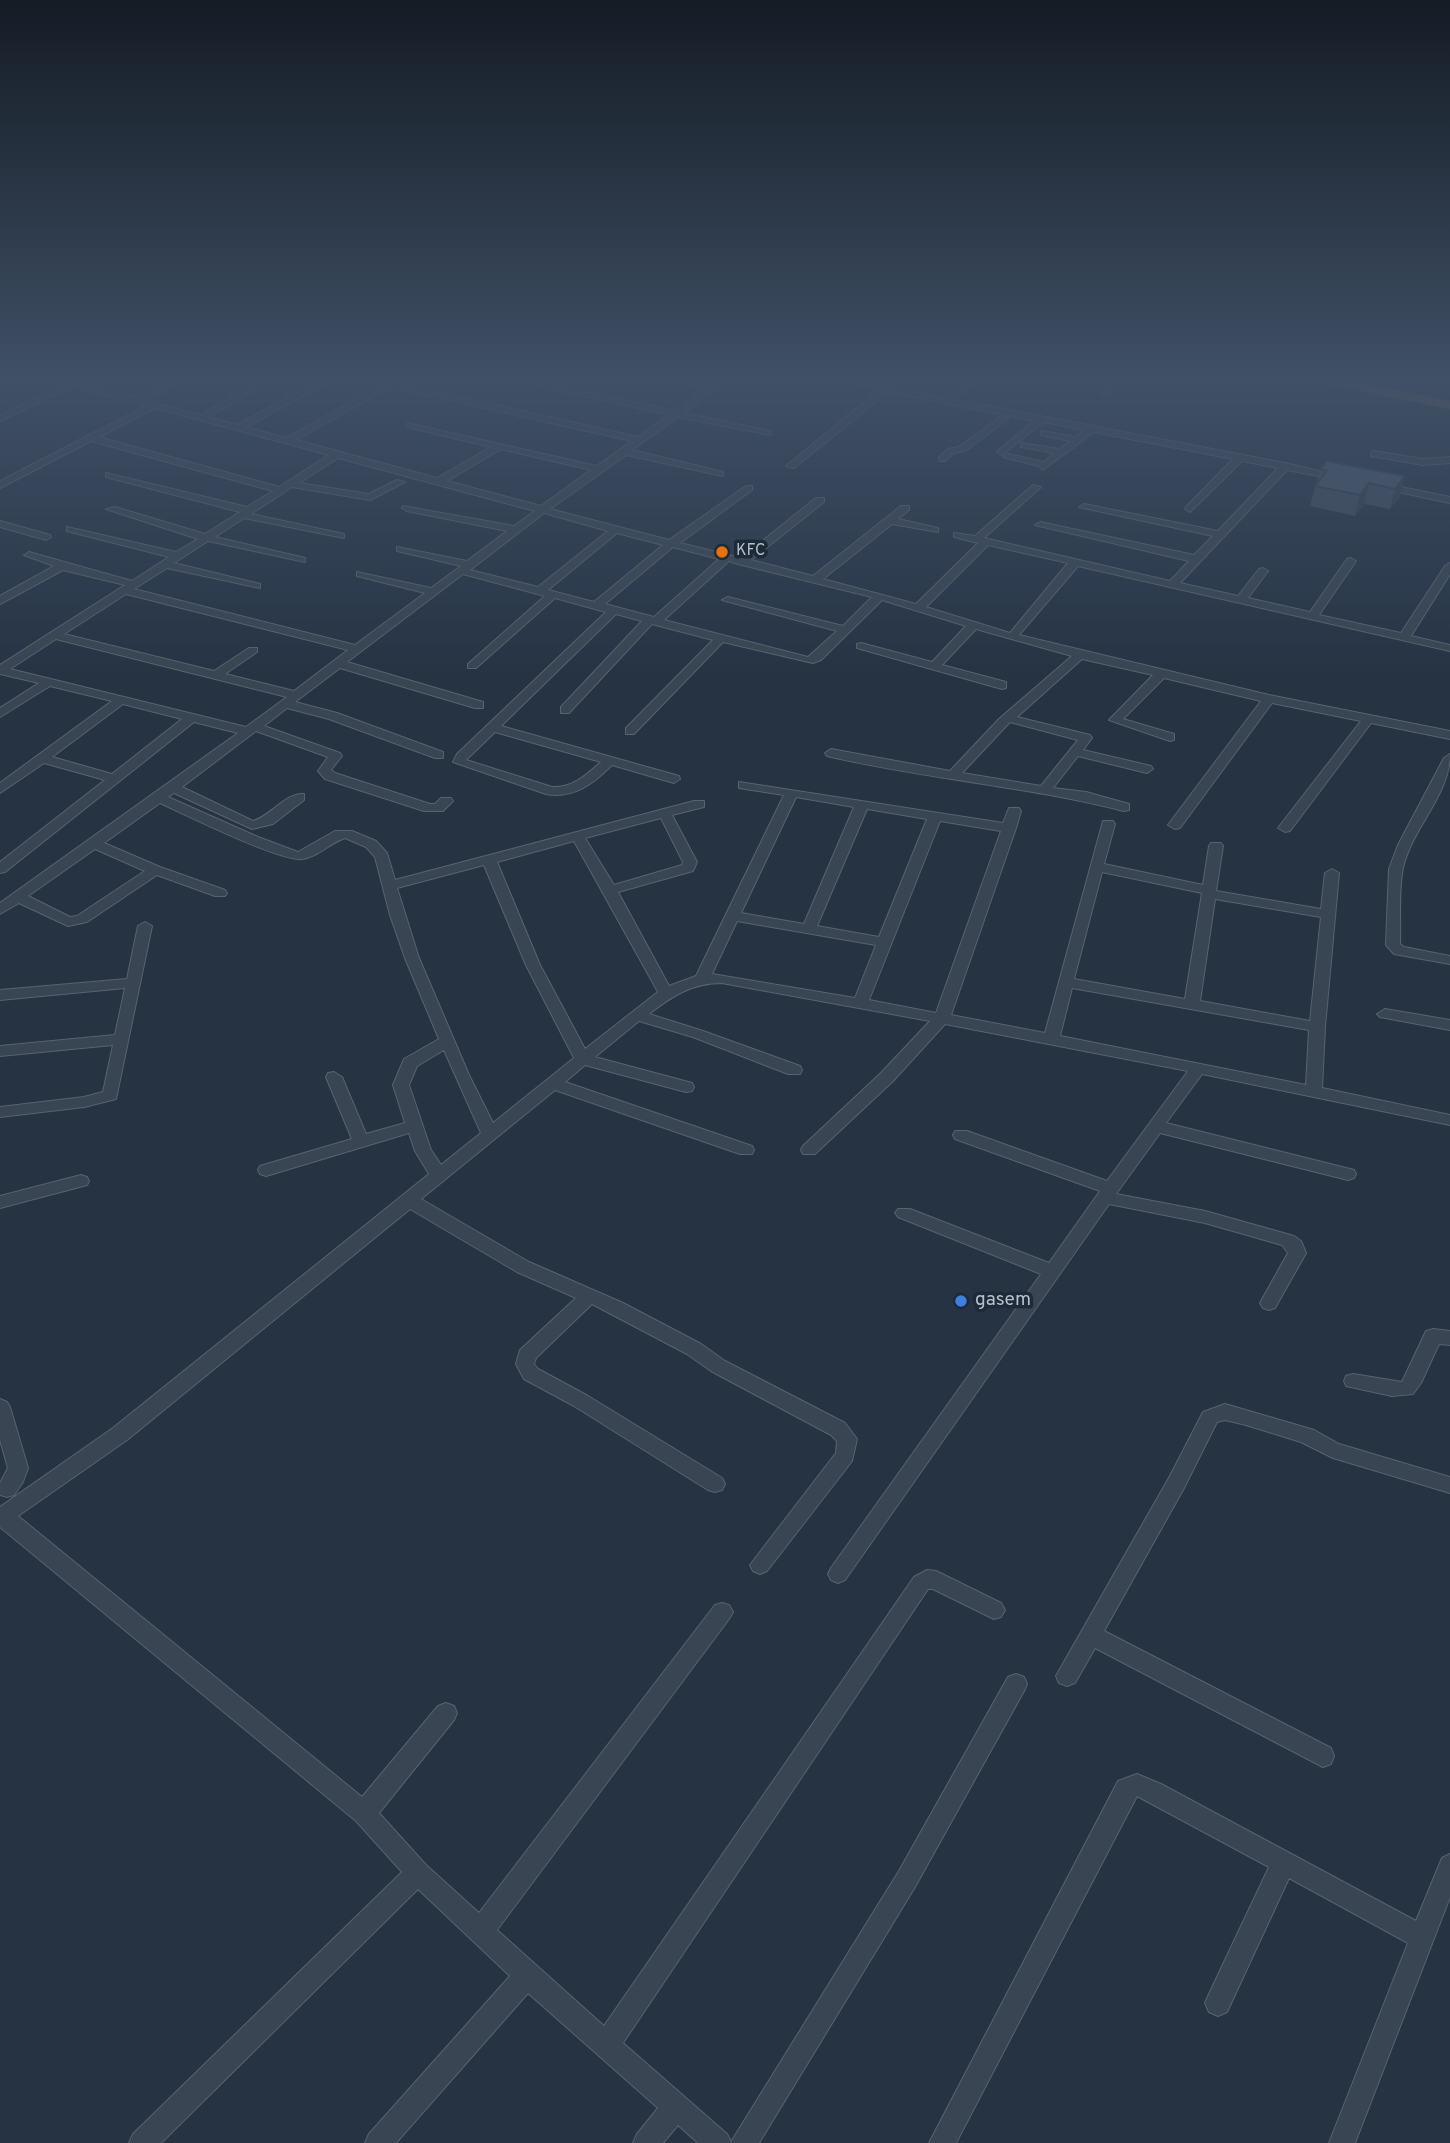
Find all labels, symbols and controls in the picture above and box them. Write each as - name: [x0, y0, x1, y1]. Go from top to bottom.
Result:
- place label: KFC: [736, 542, 765, 562]
- marker: KFC: [714, 544, 730, 560]
- place label: gasem: [975, 1290, 1031, 1312]
- marker: gasem: [953, 1293, 969, 1309]

